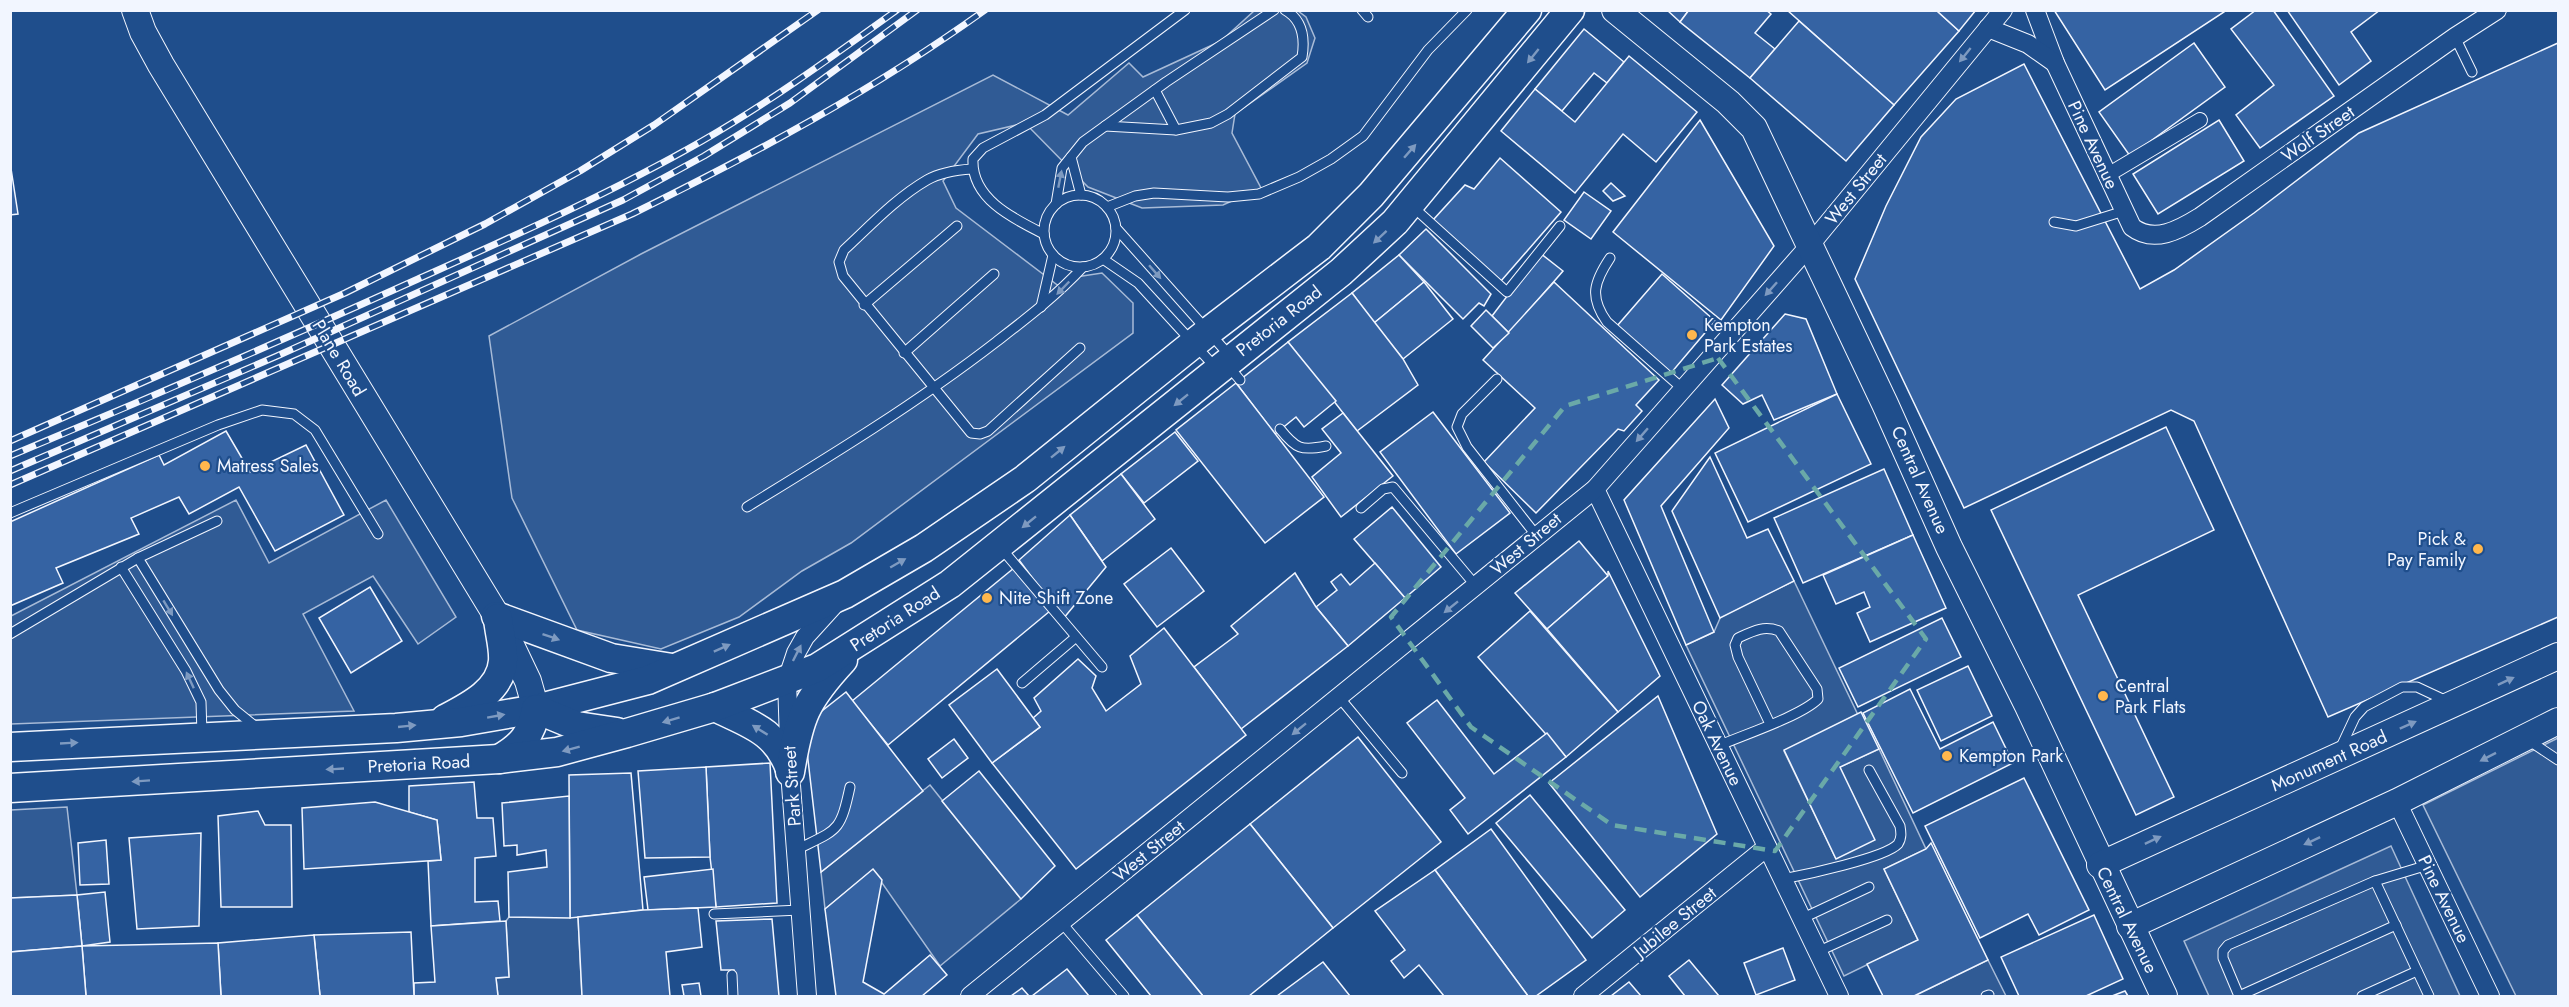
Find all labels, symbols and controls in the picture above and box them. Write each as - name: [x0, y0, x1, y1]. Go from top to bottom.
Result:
- one-way arrow: [1527, 48, 1540, 63]
- one-way arrow: [1960, 48, 1972, 63]
- street label: Pine Avenue: [2061, 97, 2125, 193]
- street label: Wolf Street: [2276, 99, 2360, 169]
- one-way arrow: [1403, 144, 1416, 159]
- street label: West Street: [1819, 147, 1893, 230]
- one-way arrow: [1056, 169, 1065, 188]
- one-way arrow: [1373, 229, 1387, 243]
- one-way arrow: [1148, 264, 1162, 279]
- street label: Pretoria Road: [1231, 279, 1327, 363]
- one-way arrow: [1056, 281, 1070, 296]
- one-way arrow: [1765, 281, 1778, 296]
- place label: Kempton Park Estates: [1704, 312, 1792, 359]
- street label: Plane Road: [306, 315, 372, 401]
- marker: Kempton Park Estates: [1685, 328, 1699, 342]
- one-way arrow: [1173, 393, 1188, 406]
- street label: Central Avenue: [1885, 422, 1955, 538]
- one-way arrow: [1636, 427, 1649, 442]
- one-way arrow: [1050, 446, 1066, 459]
- place label: Matress Sales: [217, 453, 319, 479]
- marker: Matress Sales: [198, 459, 212, 473]
- street label: West Street: [1485, 506, 1568, 581]
- one-way arrow: [1021, 516, 1037, 529]
- place label: Pick & Pay Family: [2387, 526, 2466, 573]
- marker: Pick & Pay Family: [2471, 542, 2485, 556]
- one-way arrow: [889, 558, 906, 568]
- street label: Pretoria Road: [845, 580, 945, 658]
- place label: Nite Shift Zone: [999, 585, 1113, 611]
- marker: Nite Shift Zone: [980, 591, 994, 605]
- one-way arrow: [163, 600, 174, 616]
- one-way arrow: [1443, 600, 1458, 612]
- one-way arrow: [542, 632, 560, 642]
- one-way arrow: [714, 644, 731, 653]
- one-way arrow: [792, 644, 802, 661]
- one-way arrow: [186, 672, 195, 689]
- place label: Central Park Flats: [2115, 673, 2186, 720]
- one-way arrow: [2498, 676, 2515, 685]
- marker: Central Park Flats: [2096, 689, 2110, 703]
- street label: Oak Avenue: [1685, 696, 1749, 790]
- one-way arrow: [487, 711, 506, 720]
- one-way arrow: [662, 716, 680, 725]
- one-way arrow: [2399, 721, 2416, 730]
- one-way arrow: [398, 722, 417, 731]
- one-way arrow: [1291, 723, 1307, 736]
- one-way arrow: [752, 724, 768, 735]
- street label: Monument Road: [2267, 724, 2391, 798]
- one-way arrow: [59, 739, 78, 748]
- place label: Kempton Park: [1959, 743, 2063, 769]
- one-way arrow: [562, 744, 580, 754]
- street label: Park Street: [776, 744, 808, 827]
- street label: Pretoria Road: [367, 748, 471, 780]
- marker: Kempton Park: [1940, 749, 1954, 763]
- one-way arrow: [2479, 752, 2496, 761]
- one-way arrow: [326, 764, 345, 774]
- one-way arrow: [131, 776, 150, 785]
- street label: West Street: [1108, 814, 1191, 888]
- one-way arrow: [2145, 836, 2162, 845]
- one-way arrow: [2303, 837, 2321, 847]
- street label: Pine Avenue: [2412, 851, 2476, 947]
- street label: Central Avenue: [2090, 862, 2164, 978]
- street label: Jubilee Street: [1627, 880, 1722, 965]

